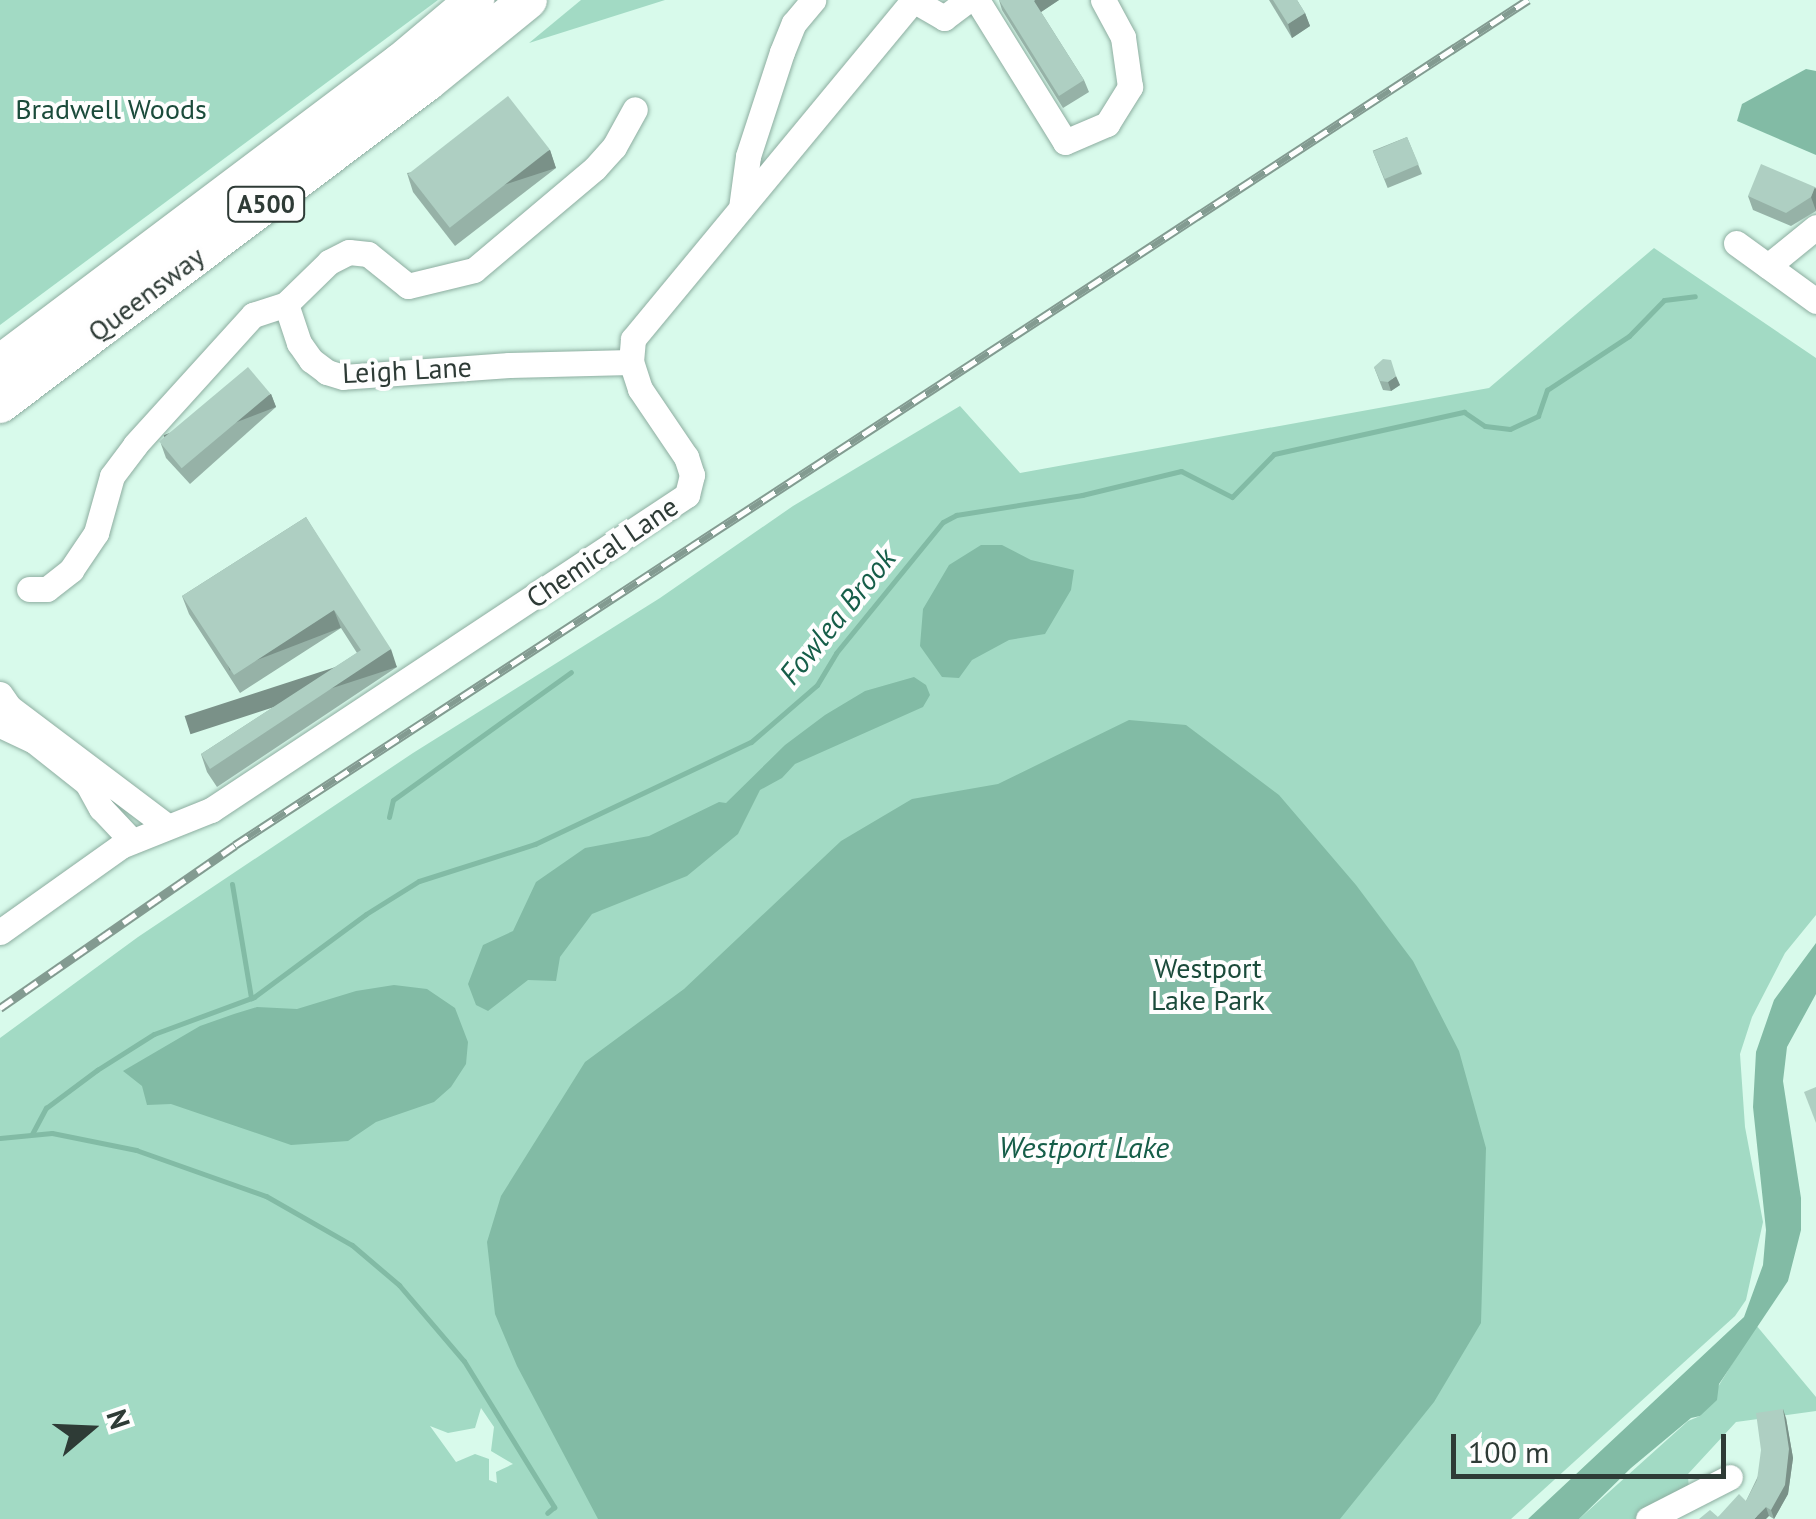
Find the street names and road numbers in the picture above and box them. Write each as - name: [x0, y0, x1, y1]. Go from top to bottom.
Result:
- road number: A500: [226, 184, 306, 224]
- street label: Queensway: [81, 239, 211, 349]
- street label: Leigh Lane: [341, 350, 473, 390]
- street label: Chemical Lane: [520, 489, 684, 615]

